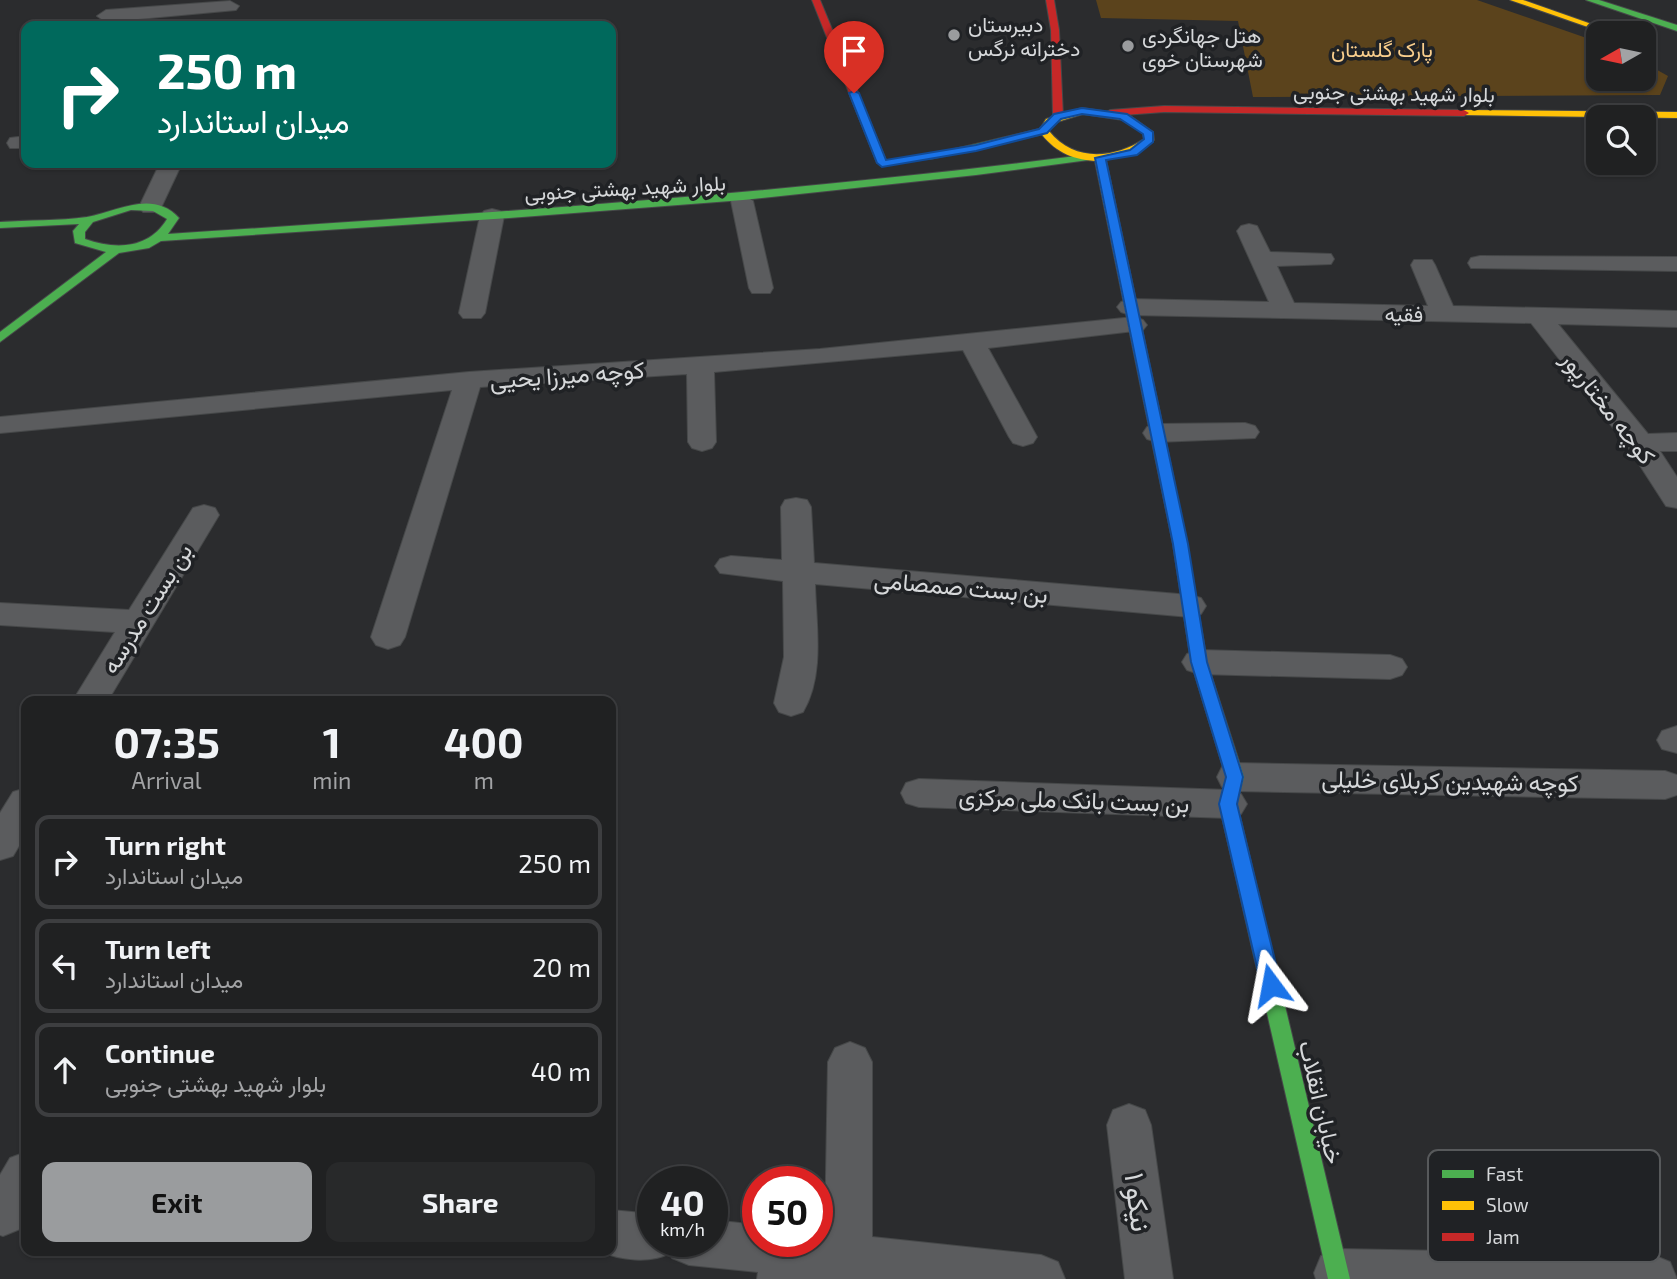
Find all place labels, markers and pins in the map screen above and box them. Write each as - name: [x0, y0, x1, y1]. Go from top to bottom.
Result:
- place label: دبیرستان دخترانه نرگس: [968, 11, 1080, 62]
- pin: [824, 21, 884, 93]
- place label: هتل جهانگردی شهرستان خوی: [1142, 22, 1263, 73]
- marker: دبیرستان دخترانه نرگس: [946, 27, 962, 43]
- marker: هتل جهانگردی شهرستان خوی: [1120, 38, 1136, 54]

